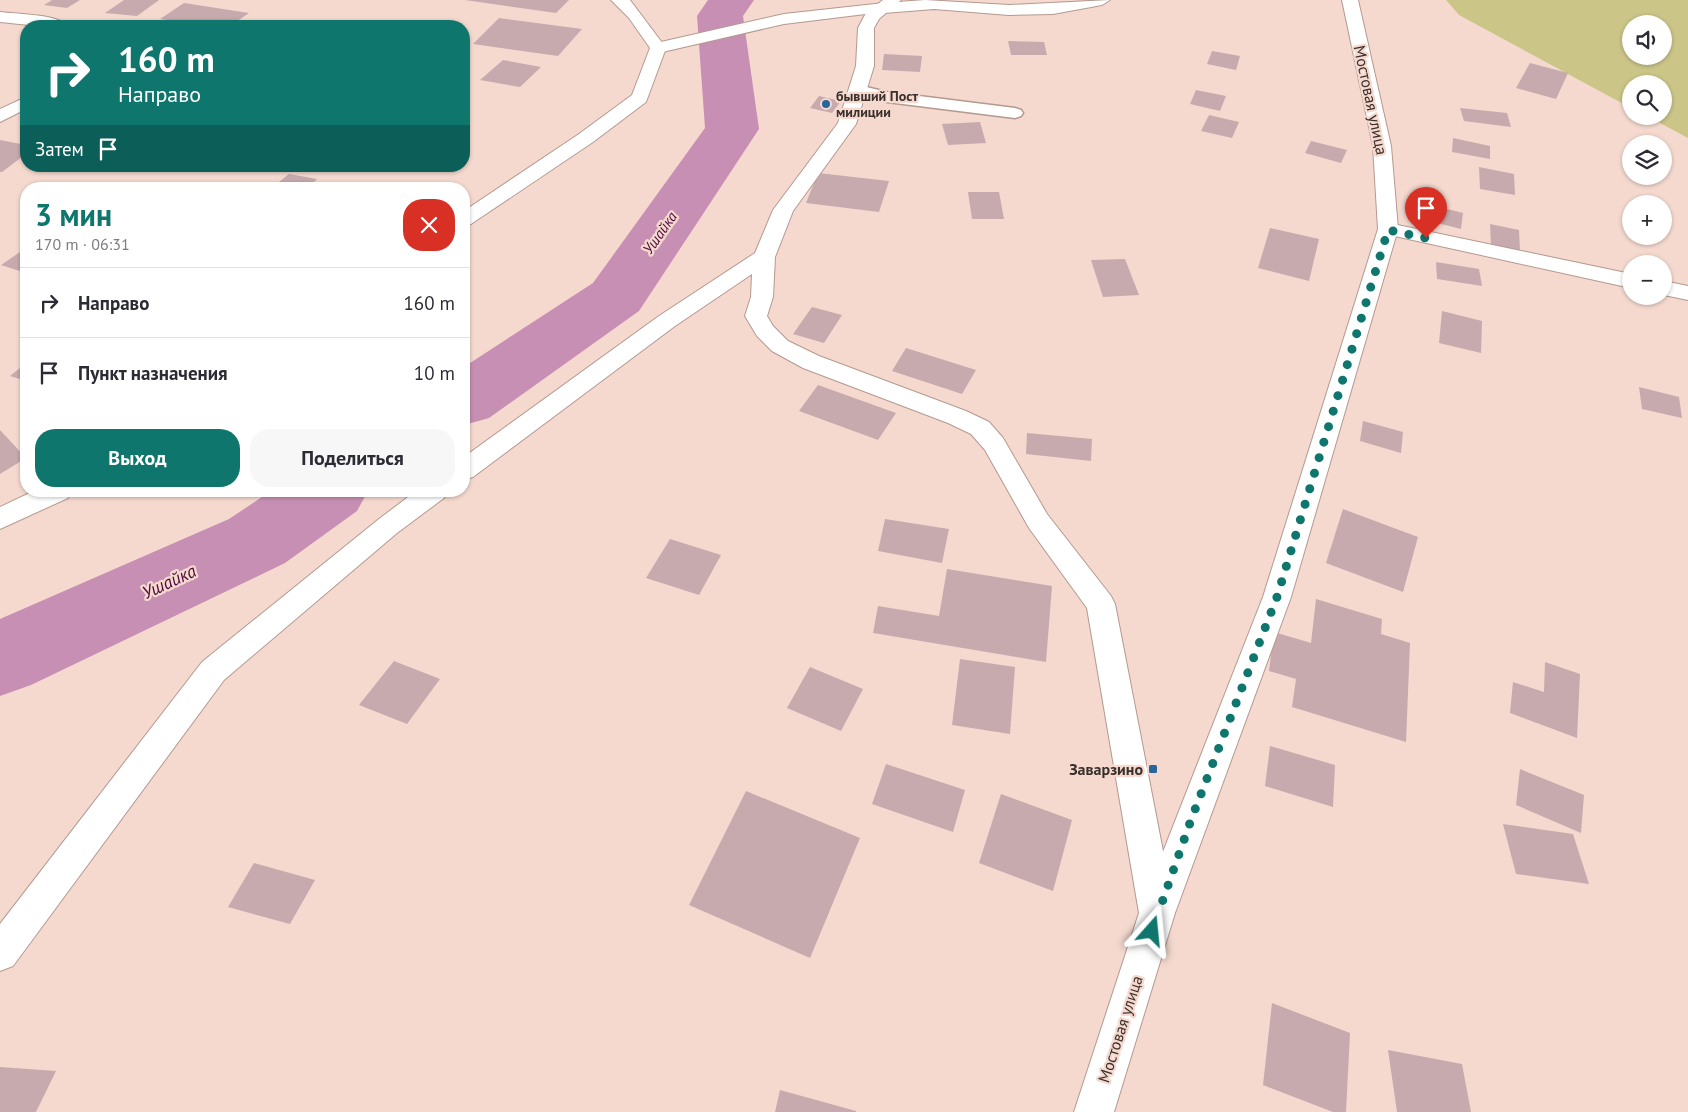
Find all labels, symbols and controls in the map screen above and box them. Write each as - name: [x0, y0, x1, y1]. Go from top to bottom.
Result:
- map controls: [1622, 15, 1672, 305]
- button: sound: [1622, 15, 1672, 65]
- text: 160 m: [118, 36, 215, 82]
- icon: right: [35, 40, 100, 105]
- street label: Мостовая улица: [1350, 43, 1392, 157]
- button: search: [1622, 75, 1672, 125]
- text: Направо: [118, 80, 201, 108]
- place label: бывший Пост милиции: [836, 87, 918, 121]
- marker: бывший Пост милиции: [820, 98, 832, 110]
- icon: arrive: [94, 135, 122, 163]
- button: layers: [1622, 135, 1672, 185]
- text: Затем: [35, 137, 84, 161]
- pin: [1405, 187, 1447, 238]
- icon: arrive: [1412, 194, 1440, 222]
- text: 3 мин: [35, 195, 112, 234]
- button: +: [1622, 195, 1672, 245]
- button: close: [403, 199, 455, 251]
- water label: Ушайка: [638, 207, 681, 258]
- text: 170 m · 06:31: [35, 234, 130, 254]
- button: −: [1622, 255, 1672, 305]
- icon: right: [35, 289, 63, 317]
- text: Направо: [78, 291, 149, 315]
- text: 160 m: [403, 291, 455, 315]
- icon: arrive: [35, 359, 63, 387]
- text: Пункт назначения: [78, 361, 228, 385]
- text: 10 m: [414, 361, 455, 385]
- button: Выход: [35, 429, 240, 487]
- button: Поделиться: [250, 429, 455, 487]
- water label: Ушайка: [138, 559, 200, 604]
- place label: Заварзино: [1069, 759, 1143, 779]
- marker: Заварзино: [1147, 763, 1159, 775]
- position arrow: [1125, 904, 1177, 956]
- street label: Мостовая улица: [1093, 973, 1147, 1085]

